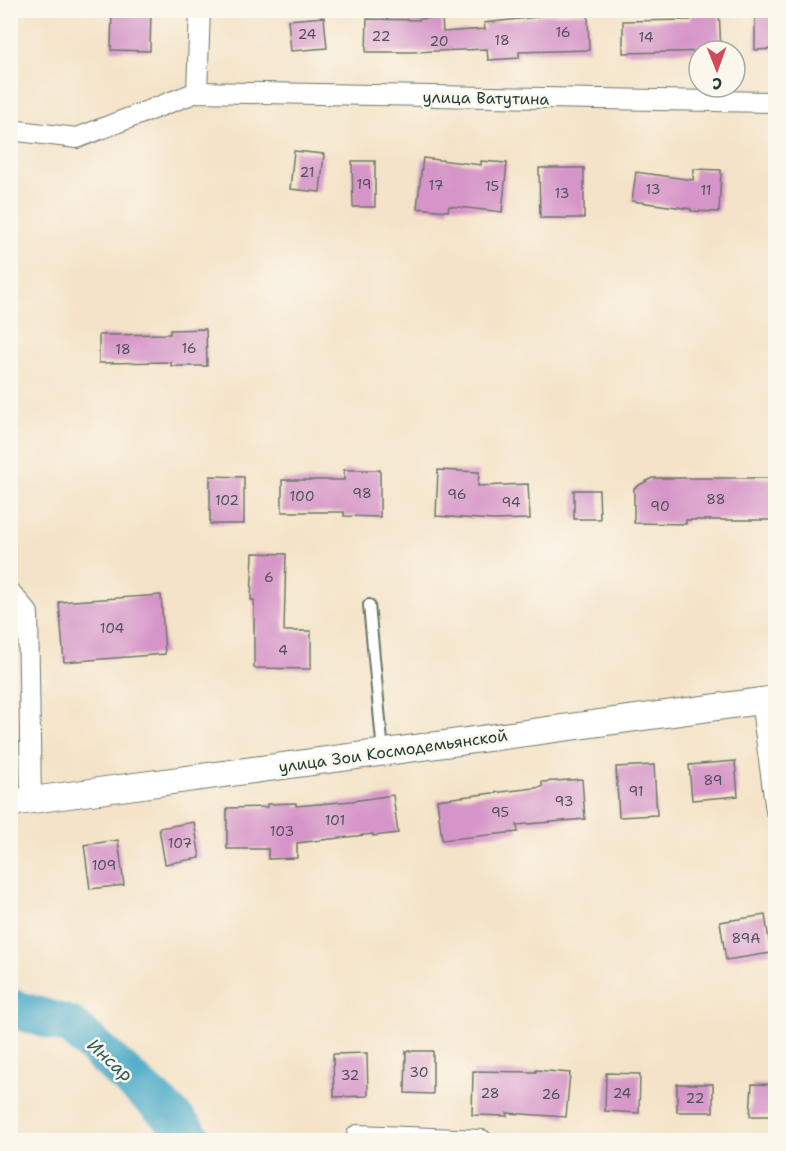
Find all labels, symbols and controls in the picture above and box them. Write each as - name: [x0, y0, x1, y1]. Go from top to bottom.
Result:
- house number: 16: [555, 23, 571, 41]
- house number: 24: [298, 25, 317, 43]
- house number: 22: [372, 27, 390, 45]
- house number: 14: [638, 28, 654, 46]
- house number: 18: [494, 31, 510, 49]
- house number: 20: [429, 32, 449, 50]
- north arrow: [687, 39, 747, 99]
- text: С: [712, 73, 722, 94]
- street label: улица Ватутина: [422, 86, 550, 110]
- house number: 21: [300, 163, 314, 181]
- house number: 19: [356, 175, 372, 193]
- house number: 17: [429, 176, 443, 194]
- house number: 15: [485, 177, 499, 195]
- house number: 13: [646, 180, 660, 198]
- house number: 11: [700, 181, 712, 199]
- house number: 13: [555, 184, 569, 202]
- house number: 16: [181, 339, 197, 357]
- house number: 18: [115, 340, 131, 358]
- house number: 98: [352, 484, 372, 502]
- house number: 96: [447, 485, 467, 503]
- house number: 100: [290, 487, 314, 505]
- house number: 88: [706, 490, 726, 508]
- house number: 102: [215, 491, 239, 509]
- house number: 94: [501, 493, 521, 511]
- house number: 90: [650, 497, 670, 515]
- house number: 6: [264, 568, 274, 586]
- house number: 104: [100, 619, 125, 637]
- house number: 4: [278, 641, 288, 659]
- street label: улица Зои Космодемьянской: [277, 725, 509, 777]
- house number: 89: [704, 771, 722, 789]
- house number: 91: [628, 782, 644, 800]
- house number: 93: [555, 792, 573, 810]
- house number: 95: [491, 803, 509, 821]
- house number: 101: [325, 811, 345, 829]
- house number: 103: [270, 822, 294, 840]
- house number: 107: [168, 834, 192, 852]
- house number: 109: [92, 856, 116, 874]
- house number: 89А: [731, 929, 761, 947]
- water label: Инсар: [82, 1033, 138, 1087]
- house number: 30: [409, 1063, 429, 1081]
- house number: 32: [341, 1066, 359, 1084]
- house number: 28: [480, 1084, 500, 1102]
- house number: 24: [613, 1084, 632, 1102]
- house number: 26: [542, 1085, 561, 1103]
- house number: 22: [686, 1089, 704, 1107]

